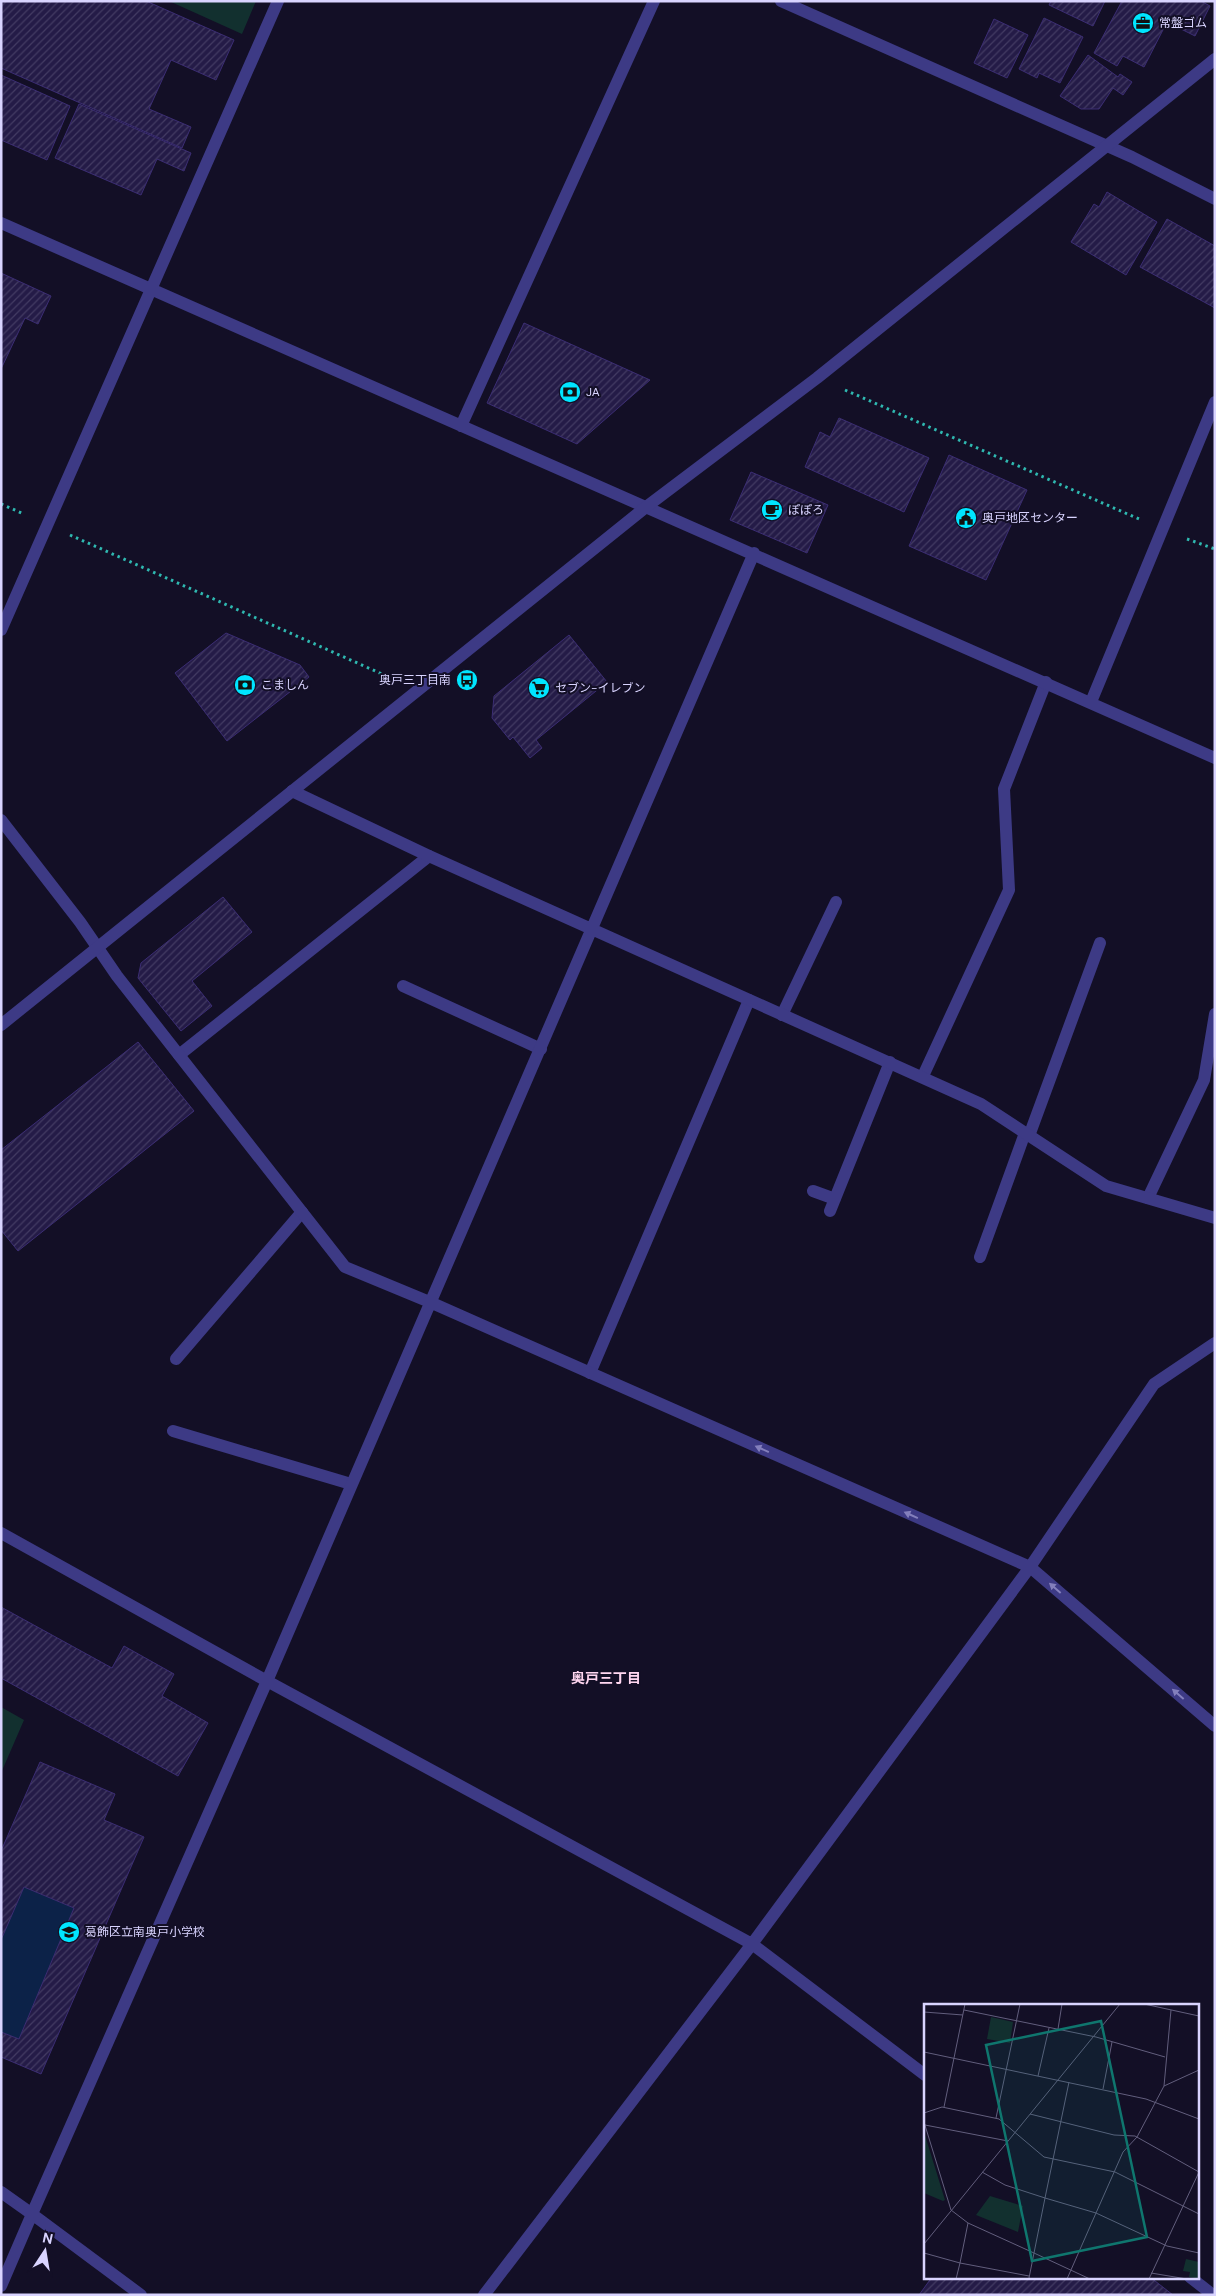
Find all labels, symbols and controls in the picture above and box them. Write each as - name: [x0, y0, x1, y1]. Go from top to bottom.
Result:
- office icon: 常盤ゴム: [1131, 11, 1155, 35]
- place label: 常盤ゴム: [1159, 15, 1207, 31]
- bank icon: JA: [558, 380, 582, 404]
- place label: JA: [586, 384, 600, 400]
- cafe icon: ぽぽろ: [760, 498, 784, 522]
- place label: ぽぽろ: [788, 502, 824, 518]
- public building icon: 奥戸地区センター: [954, 506, 978, 530]
- place label: 奥戸地区センター: [982, 510, 1078, 526]
- bus stop icon: 奥戸三丁目南: [455, 668, 479, 692]
- place label: 奥戸三丁目南: [379, 672, 451, 688]
- bank icon: こましん: [233, 673, 257, 697]
- supermarket icon: セブン-イレブン: [527, 676, 551, 700]
- place label: こましん: [261, 677, 309, 693]
- place label: セブン-イレブン: [555, 680, 646, 696]
- one-way arrow: [755, 1445, 769, 1453]
- one-way arrow: [904, 1510, 918, 1518]
- one-way arrow: [1049, 1582, 1061, 1594]
- district label: 奥戸三丁目: [571, 1669, 641, 1687]
- one-way arrow: [1172, 1688, 1184, 1700]
- school or university icon: 葛飾区立南奥戸小学校: [57, 1920, 81, 1944]
- place label: 葛飾区立南奥戸小学校: [85, 1924, 205, 1940]
- inset map: [924, 2004, 1198, 2278]
- north arrow: [20, 2226, 70, 2276]
- text: N: [41, 2228, 55, 2248]

